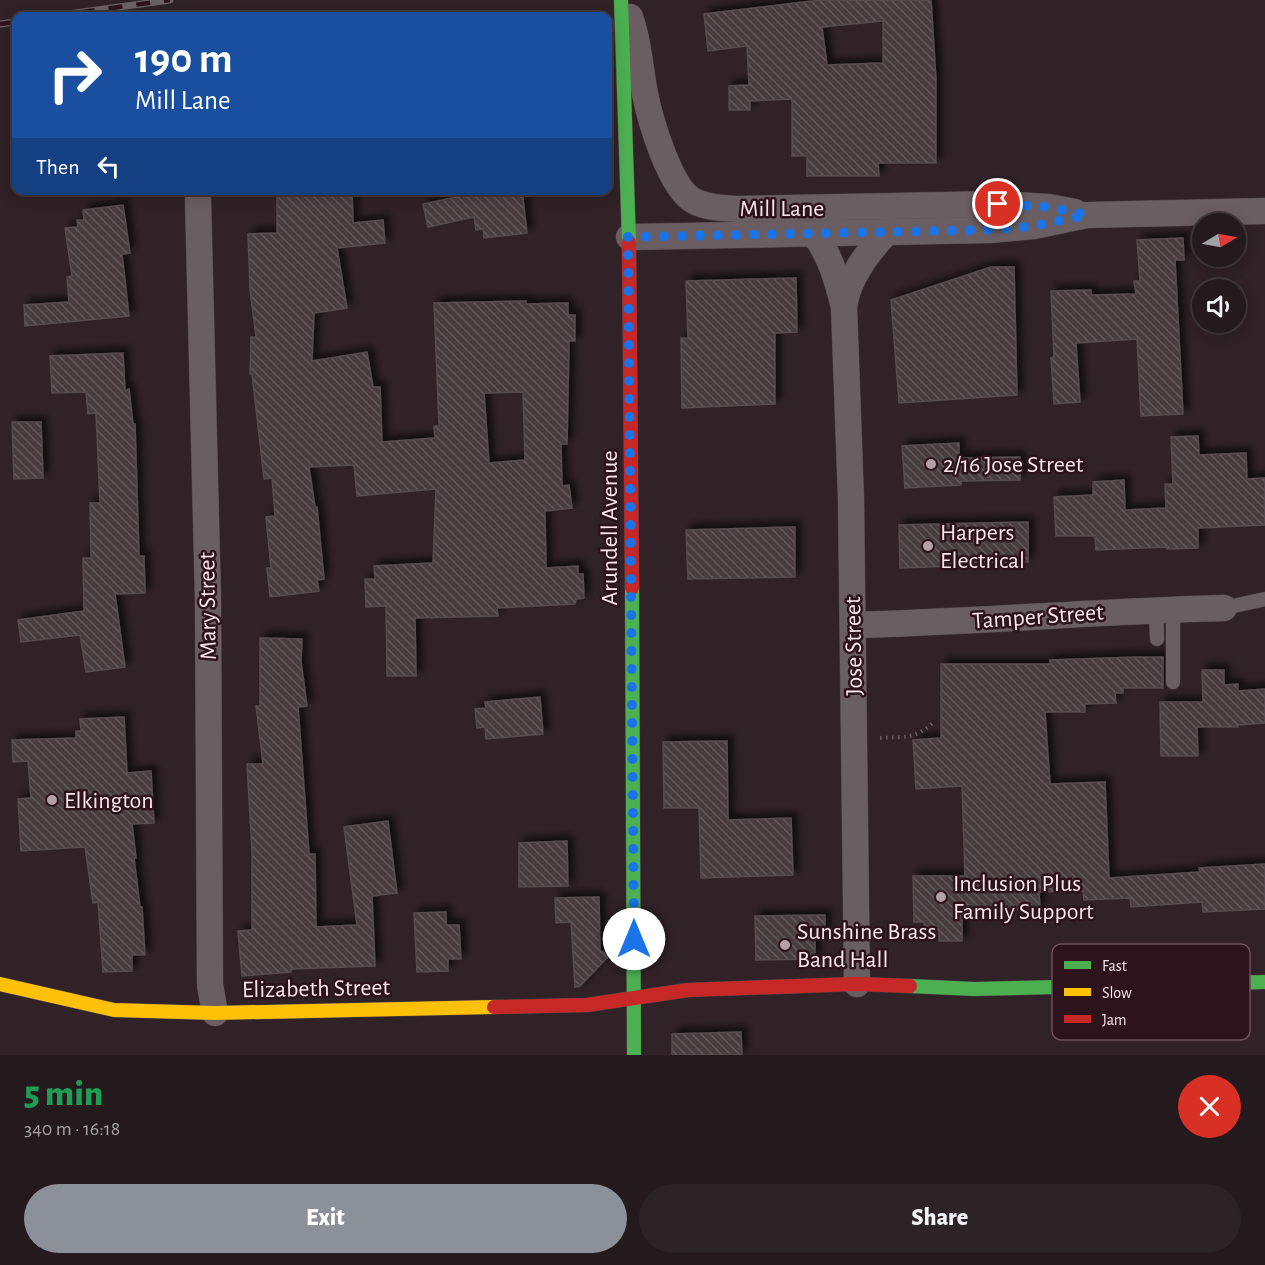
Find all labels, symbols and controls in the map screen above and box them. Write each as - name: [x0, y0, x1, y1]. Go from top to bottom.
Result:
- icon: right: [36, 36, 114, 114]
- text: 190 m: [135, 38, 233, 80]
- text: Mill Lane: [135, 87, 230, 114]
- icon: left: [92, 150, 125, 183]
- text: Then: [36, 156, 80, 178]
- pin: [972, 178, 1023, 229]
- icon: arrive: [981, 187, 1014, 220]
- street label: Mill Lane: [740, 197, 824, 221]
- north arrow: [1192, 213, 1246, 267]
- map controls: [1192, 213, 1246, 333]
- button: sound: [1192, 279, 1246, 333]
- street label: Arundell Avenue: [598, 450, 622, 606]
- place label: 2/16 Jose Street: [943, 453, 1084, 477]
- marker: 2/16 Jose Street: [924, 457, 938, 471]
- place label: Harpers Electrical: [940, 521, 1025, 573]
- marker: Harpers Electrical: [921, 539, 935, 553]
- street label: Mary Street: [195, 551, 221, 660]
- street label: Jose Street: [841, 596, 867, 696]
- street label: Tamper Street: [972, 600, 1105, 634]
- place label: Elkington: [64, 789, 154, 813]
- marker: Elkington: [45, 793, 59, 807]
- place label: Inclusion Plus Family Support: [953, 872, 1094, 924]
- marker: Inclusion Plus Family Support: [934, 890, 948, 904]
- position arrow: [602, 907, 666, 971]
- place label: Sunshine Brass Band Hall: [797, 920, 936, 972]
- marker: Sunshine Brass Band Hall: [778, 938, 792, 952]
- legend: [1052, 944, 1250, 1040]
- text: Fast: [1102, 958, 1127, 974]
- street label: Elizabeth Street: [242, 976, 391, 1002]
- text: Slow: [1102, 985, 1132, 1001]
- text: Jam: [1102, 1012, 1127, 1028]
- button: close: [1178, 1075, 1241, 1138]
- text: 5 min: [24, 1076, 103, 1112]
- text: 340 m · 16:18: [24, 1119, 120, 1139]
- button: Exit: [24, 1184, 627, 1253]
- button: Share: [639, 1184, 1241, 1253]

